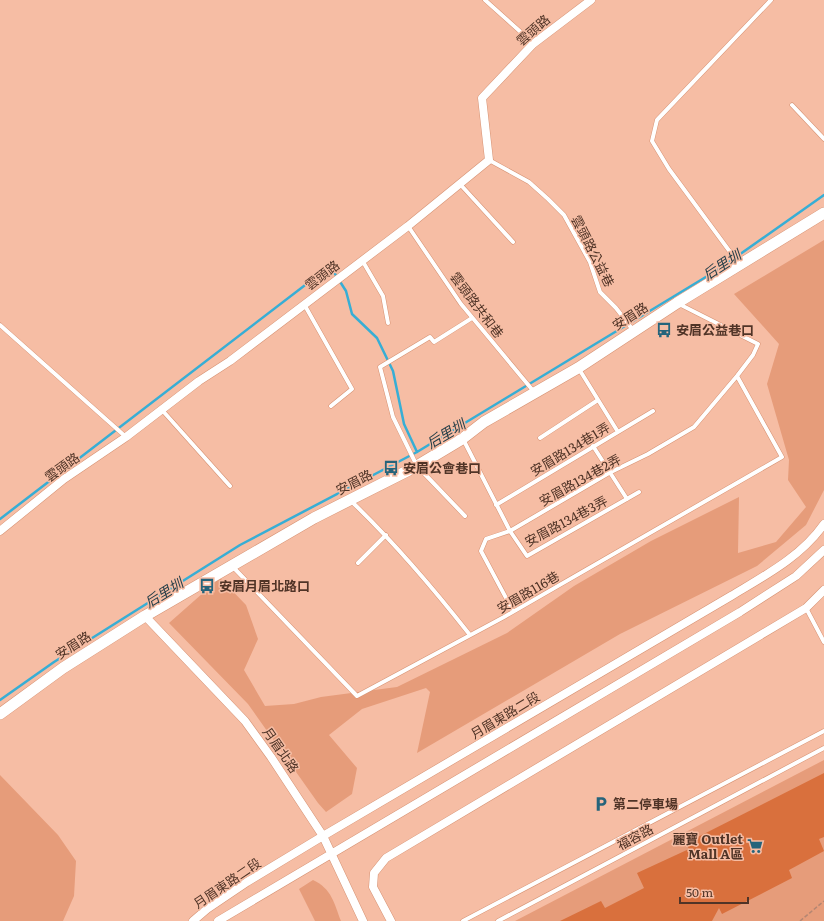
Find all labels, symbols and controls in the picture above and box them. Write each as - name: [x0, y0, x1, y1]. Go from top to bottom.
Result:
- street label: 雲頭路: [512, 10, 554, 50]
- street label: 雲頭路公益巷: [567, 212, 620, 290]
- water label: 后里圳: [698, 243, 746, 284]
- street label: 雲頭路: [300, 255, 343, 294]
- street label: 雲頭路共和巷: [446, 268, 508, 342]
- street label: 安眉路: [608, 297, 651, 334]
- place label: 安眉公益巷口: [676, 320, 754, 339]
- bus stop icon: 安眉公益巷口: [655, 321, 673, 339]
- water label: 后里圳: [422, 413, 470, 453]
- street label: 安眉路134巷1弄: [526, 417, 613, 480]
- street label: 雲頭路: [40, 447, 83, 486]
- street label: 安眉路134巷2弄: [535, 449, 624, 510]
- place label: 安眉公會巷口: [403, 458, 481, 477]
- bus stop icon: 安眉公會巷口: [382, 459, 400, 477]
- street label: 安眉路: [332, 464, 375, 499]
- street label: 安眉路134巷3弄: [521, 491, 611, 550]
- street label: 安眉路116巷: [493, 566, 563, 617]
- water label: 后里圳: [140, 571, 188, 612]
- place label: 安眉月眉北路口: [219, 576, 310, 595]
- bus stop icon: 安眉月眉北路口: [198, 577, 216, 595]
- street label: 安眉路: [51, 626, 94, 663]
- street label: 月眉東路二段: [466, 686, 543, 743]
- street label: 月眉北路: [259, 723, 304, 776]
- place label: 第二停車場: [613, 794, 678, 813]
- parking icon: 第二停車場: [592, 795, 610, 813]
- street label: 福容路: [613, 819, 656, 854]
- place label: 麗寶 Outlet Mall A區: [673, 829, 743, 863]
- supermarket icon: 麗寶 Outlet Mall A區: [746, 837, 764, 855]
- street label: 月眉東路二段: [189, 853, 264, 912]
- scale bar: [680, 879, 748, 905]
- text: 50 m: [686, 883, 713, 901]

